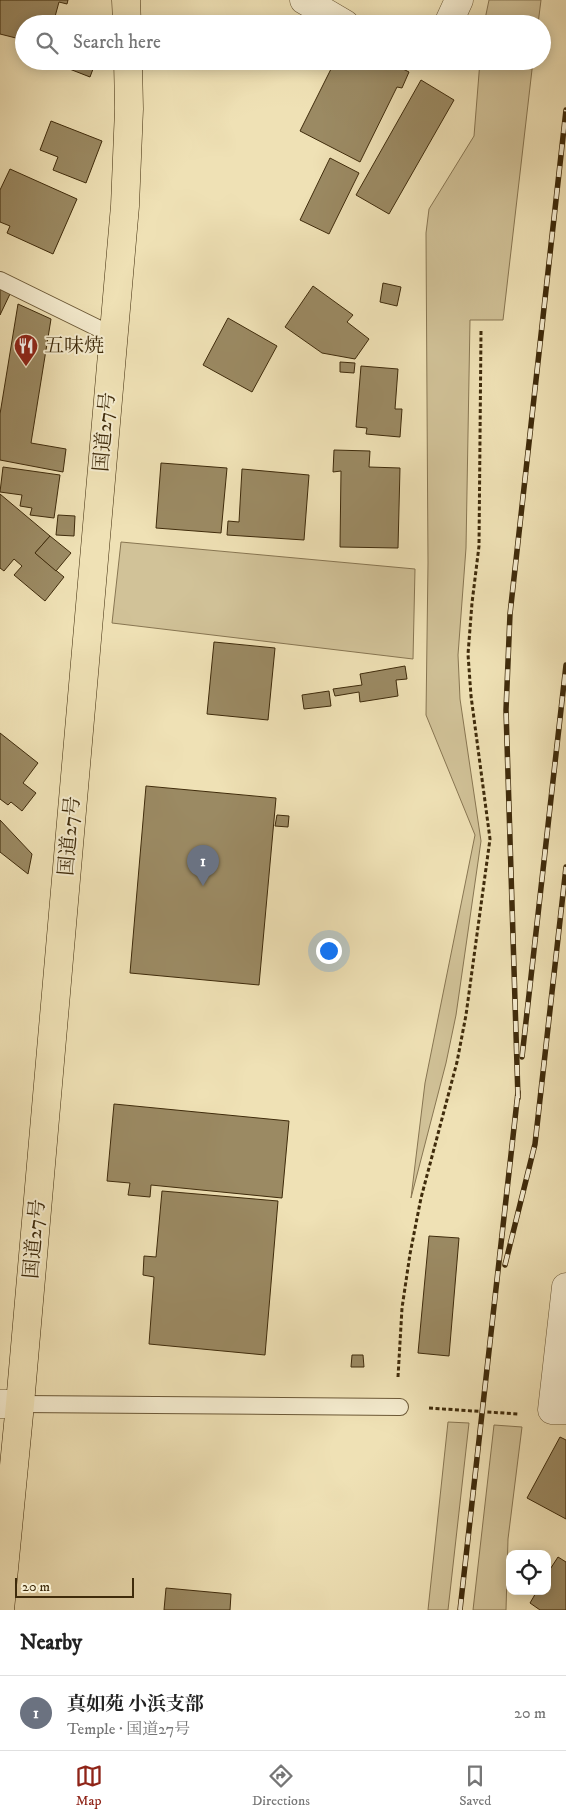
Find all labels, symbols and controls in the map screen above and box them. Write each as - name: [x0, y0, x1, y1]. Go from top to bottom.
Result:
- search box: [15, 15, 551, 70]
- icon: search: [33, 29, 61, 57]
- text: Search here: [73, 31, 161, 54]
- restaurant icon: 五味焼: [13, 333, 39, 367]
- place label: 五味焼: [44, 334, 104, 359]
- street label: 国道27号: [89, 391, 121, 473]
- street label: 国道27号: [54, 795, 86, 877]
- pin: 1: [187, 845, 219, 886]
- your location: [316, 938, 342, 964]
- street label: 国道27号: [19, 1198, 51, 1280]
- map controls: [506, 1550, 551, 1595]
- button: locate: [506, 1550, 551, 1595]
- scale bar: [15, 1575, 134, 1598]
- text: 20 m: [22, 1578, 50, 1596]
- text: Nearby: [20, 1630, 82, 1656]
- text: 真如苑 小浜支部: [67, 1693, 204, 1716]
- text: 1: [33, 1703, 39, 1723]
- text: 20 m: [514, 1703, 546, 1723]
- text: Temple · 国道27号: [67, 1719, 190, 1739]
- tab: Map: [75, 1762, 103, 1810]
- tab: Directions: [252, 1762, 310, 1810]
- tab: Saved: [459, 1762, 491, 1810]

